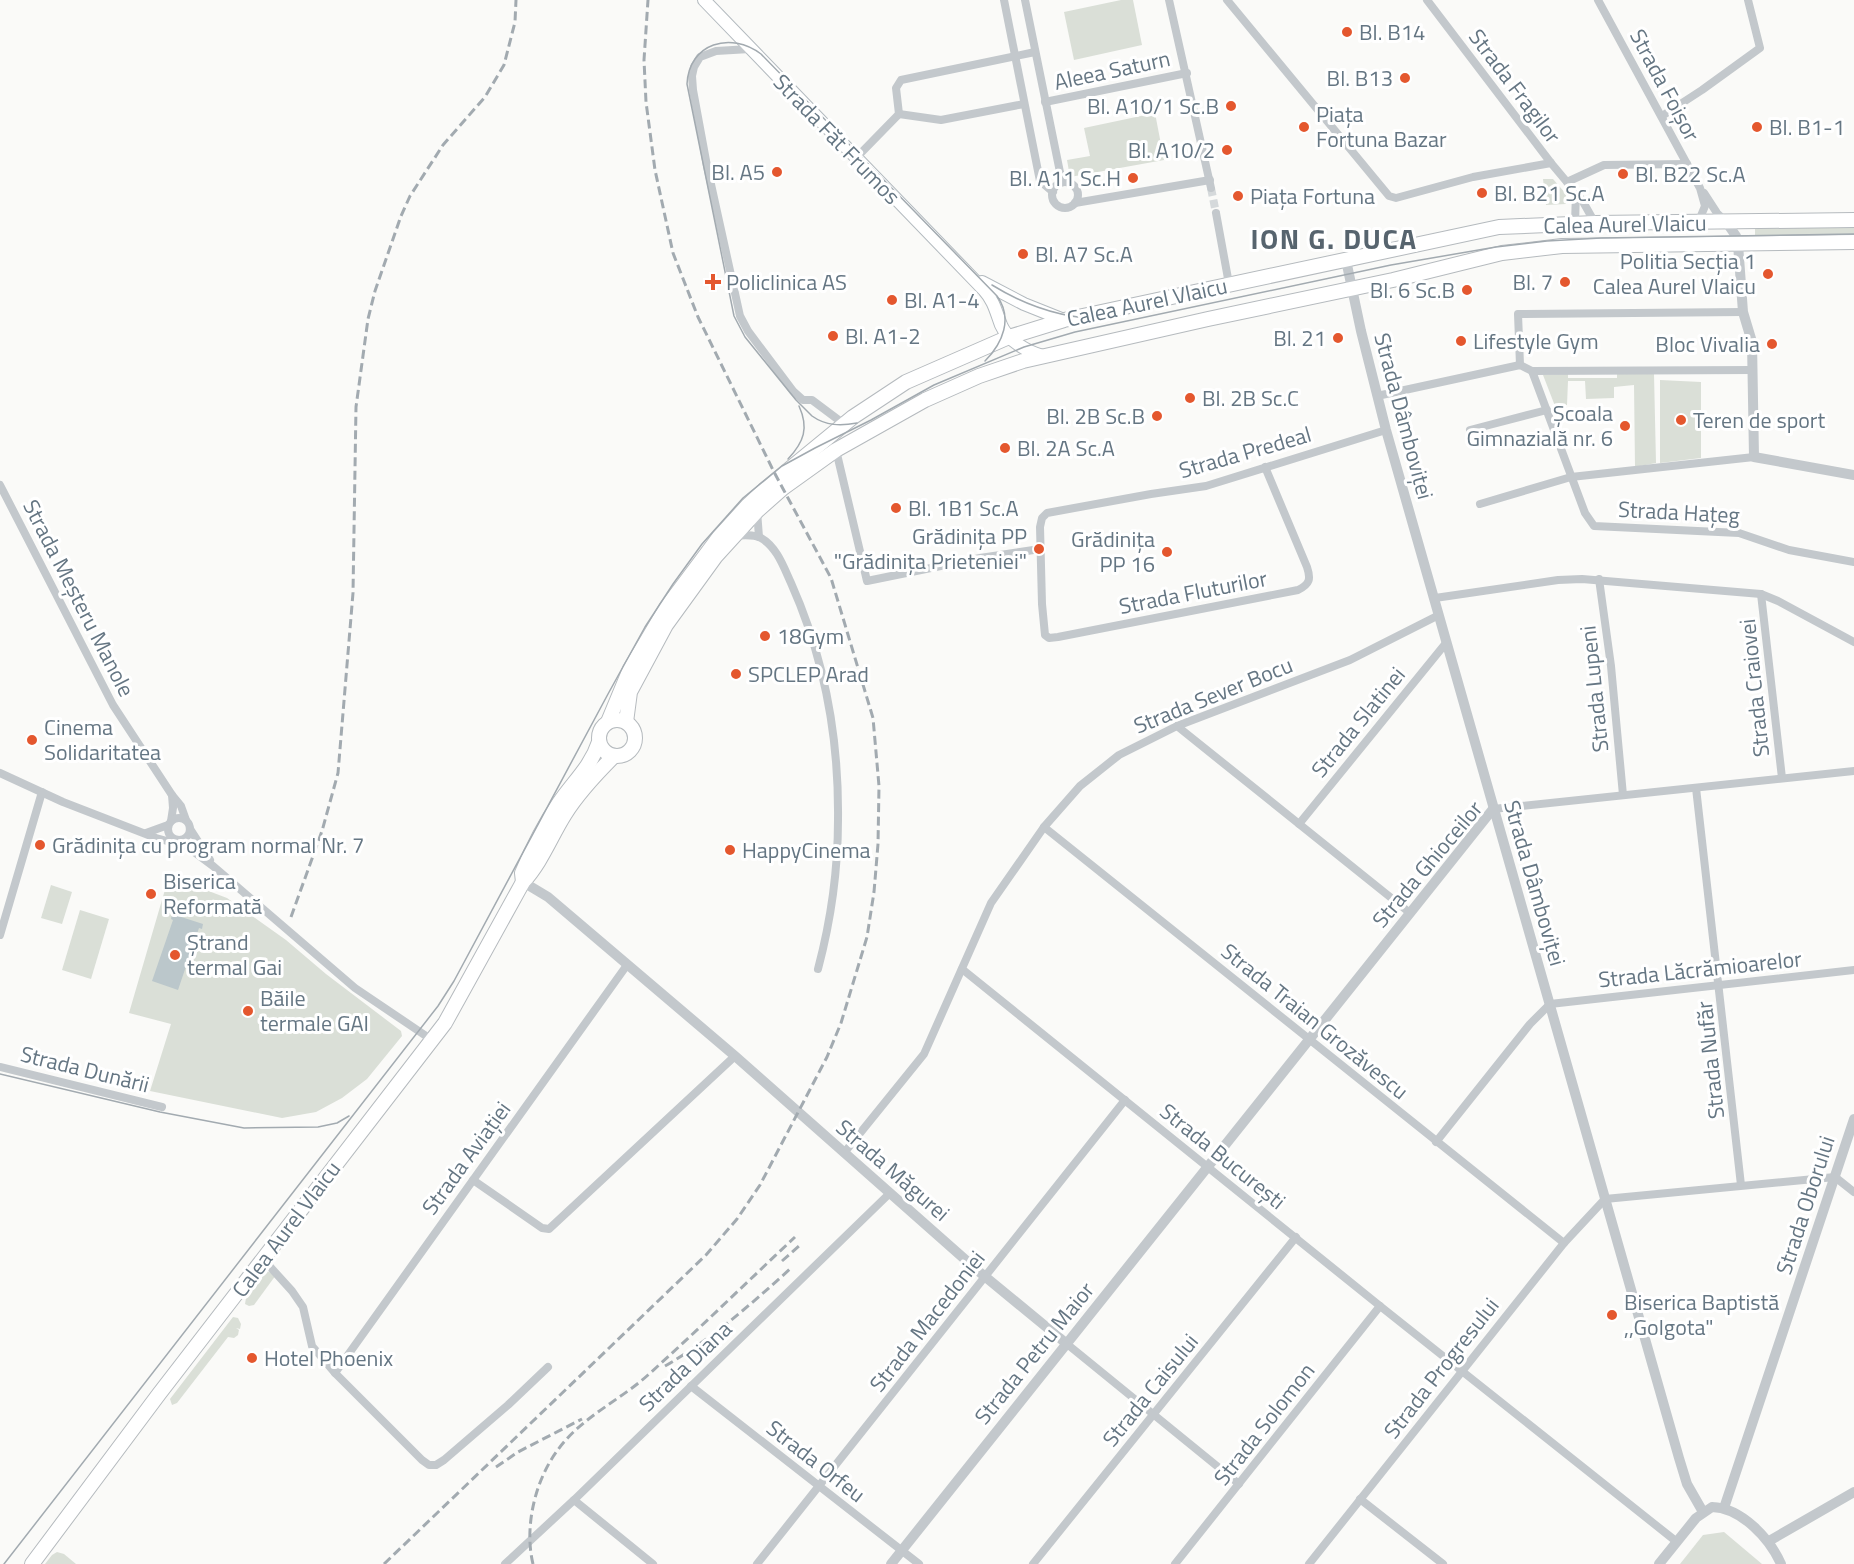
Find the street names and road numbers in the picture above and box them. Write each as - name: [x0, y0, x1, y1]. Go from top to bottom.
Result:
- street label: Strada Fragilor: [1461, 22, 1570, 151]
- street label: Strada Foișor: [1621, 23, 1709, 147]
- street label: Aleea Saturn: [1051, 41, 1173, 99]
- street label: Strada Făt Frumos: [765, 66, 909, 212]
- street label: Calea Aurel Vlaicu: [1543, 206, 1707, 242]
- street label: Calea Aurel Vlaicu: [1064, 268, 1230, 336]
- street label: Strada Dâmboviței: [1365, 329, 1443, 503]
- street label: Strada Predeal: [1175, 417, 1315, 487]
- street label: Strada Hațeg: [1617, 492, 1741, 532]
- street label: Strada Meșteru Manole: [15, 493, 143, 703]
- street label: Strada Fluturilor: [1116, 561, 1270, 623]
- street label: Strada Craiovei: [1730, 617, 1778, 759]
- street label: Strada Lupeni: [1570, 624, 1618, 754]
- street label: Strada Sever Bocu: [1128, 648, 1298, 742]
- street label: Strada Slatinei: [1303, 659, 1413, 785]
- street label: Strada Ghioceilor: [1363, 793, 1491, 935]
- street label: Strada Dâmboviței: [1495, 796, 1575, 970]
- street label: Strada Traian Grozăvescu: [1214, 935, 1416, 1107]
- street label: Strada Lăcrămioarelor: [1597, 941, 1804, 997]
- street label: Strada Nufăr: [1687, 999, 1733, 1121]
- street label: Strada Dunării: [17, 1037, 153, 1101]
- street label: Strada Aviației: [413, 1094, 519, 1222]
- street label: Strada București: [1153, 1095, 1293, 1217]
- street label: Strada Măgurei: [828, 1111, 958, 1229]
- street label: Strada Oborului: [1767, 1131, 1843, 1279]
- street label: Calea Aurel Vlaicu: [223, 1154, 349, 1304]
- street label: Strada Macedoniei: [861, 1243, 993, 1399]
- street label: Strada Petru Maior: [966, 1274, 1103, 1432]
- street label: Strada Progresului: [1375, 1290, 1507, 1446]
- street label: Strada Diana: [631, 1313, 739, 1419]
- street label: Strada Caisului: [1094, 1326, 1206, 1454]
- street label: Strada Solomon: [1205, 1355, 1323, 1493]
- street label: Strada Orfeu: [759, 1411, 873, 1511]

